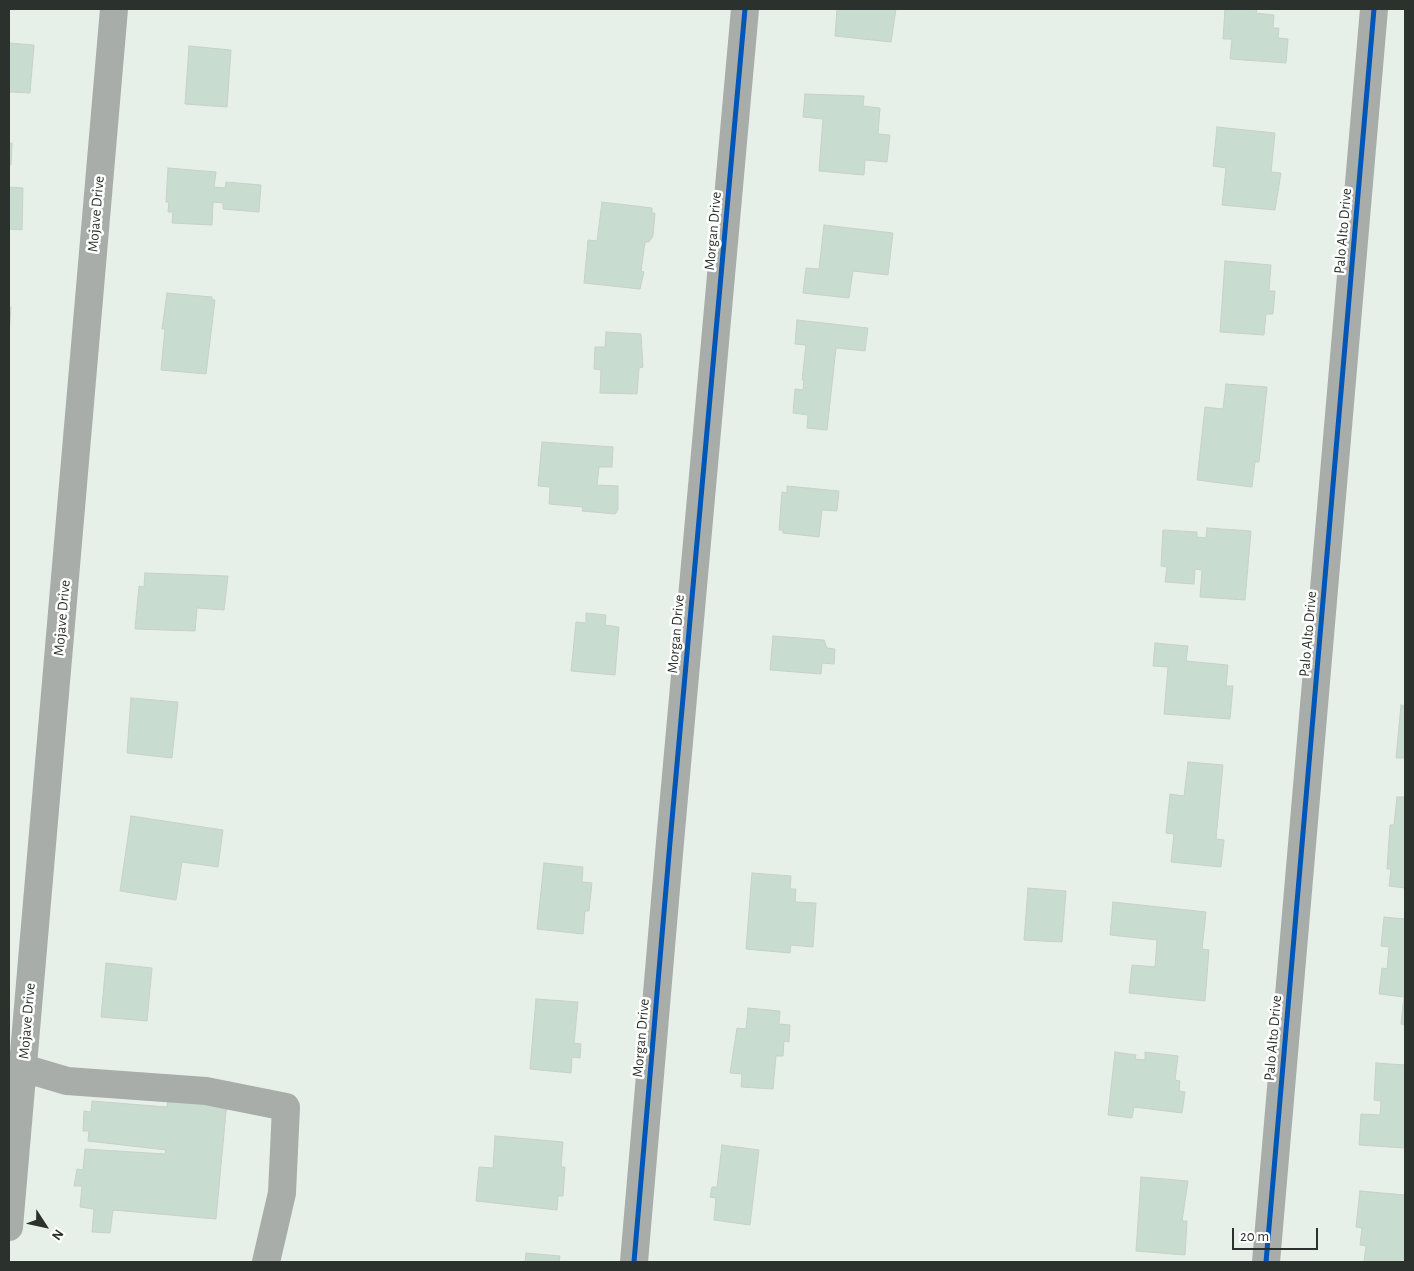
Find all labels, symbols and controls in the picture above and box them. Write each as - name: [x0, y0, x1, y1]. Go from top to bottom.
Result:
- street label: Mojave Drive: [84, 175, 108, 253]
- street label: Palo Alto Drive: [1330, 187, 1356, 275]
- street label: Morgan Drive: [701, 191, 725, 271]
- street label: Mojave Drive: [50, 579, 74, 657]
- street label: Palo Alto Drive: [1295, 590, 1321, 678]
- street label: Morgan Drive: [664, 594, 688, 674]
- street label: Mojave Drive: [15, 982, 39, 1060]
- street label: Palo Alto Drive: [1260, 994, 1286, 1082]
- street label: Morgan Drive: [629, 998, 653, 1078]
- north arrow: [20, 1201, 70, 1251]
- scale bar: [1234, 1218, 1320, 1250]
- text: N: [49, 1227, 66, 1243]
- text: 20 m: [1240, 1229, 1269, 1244]

